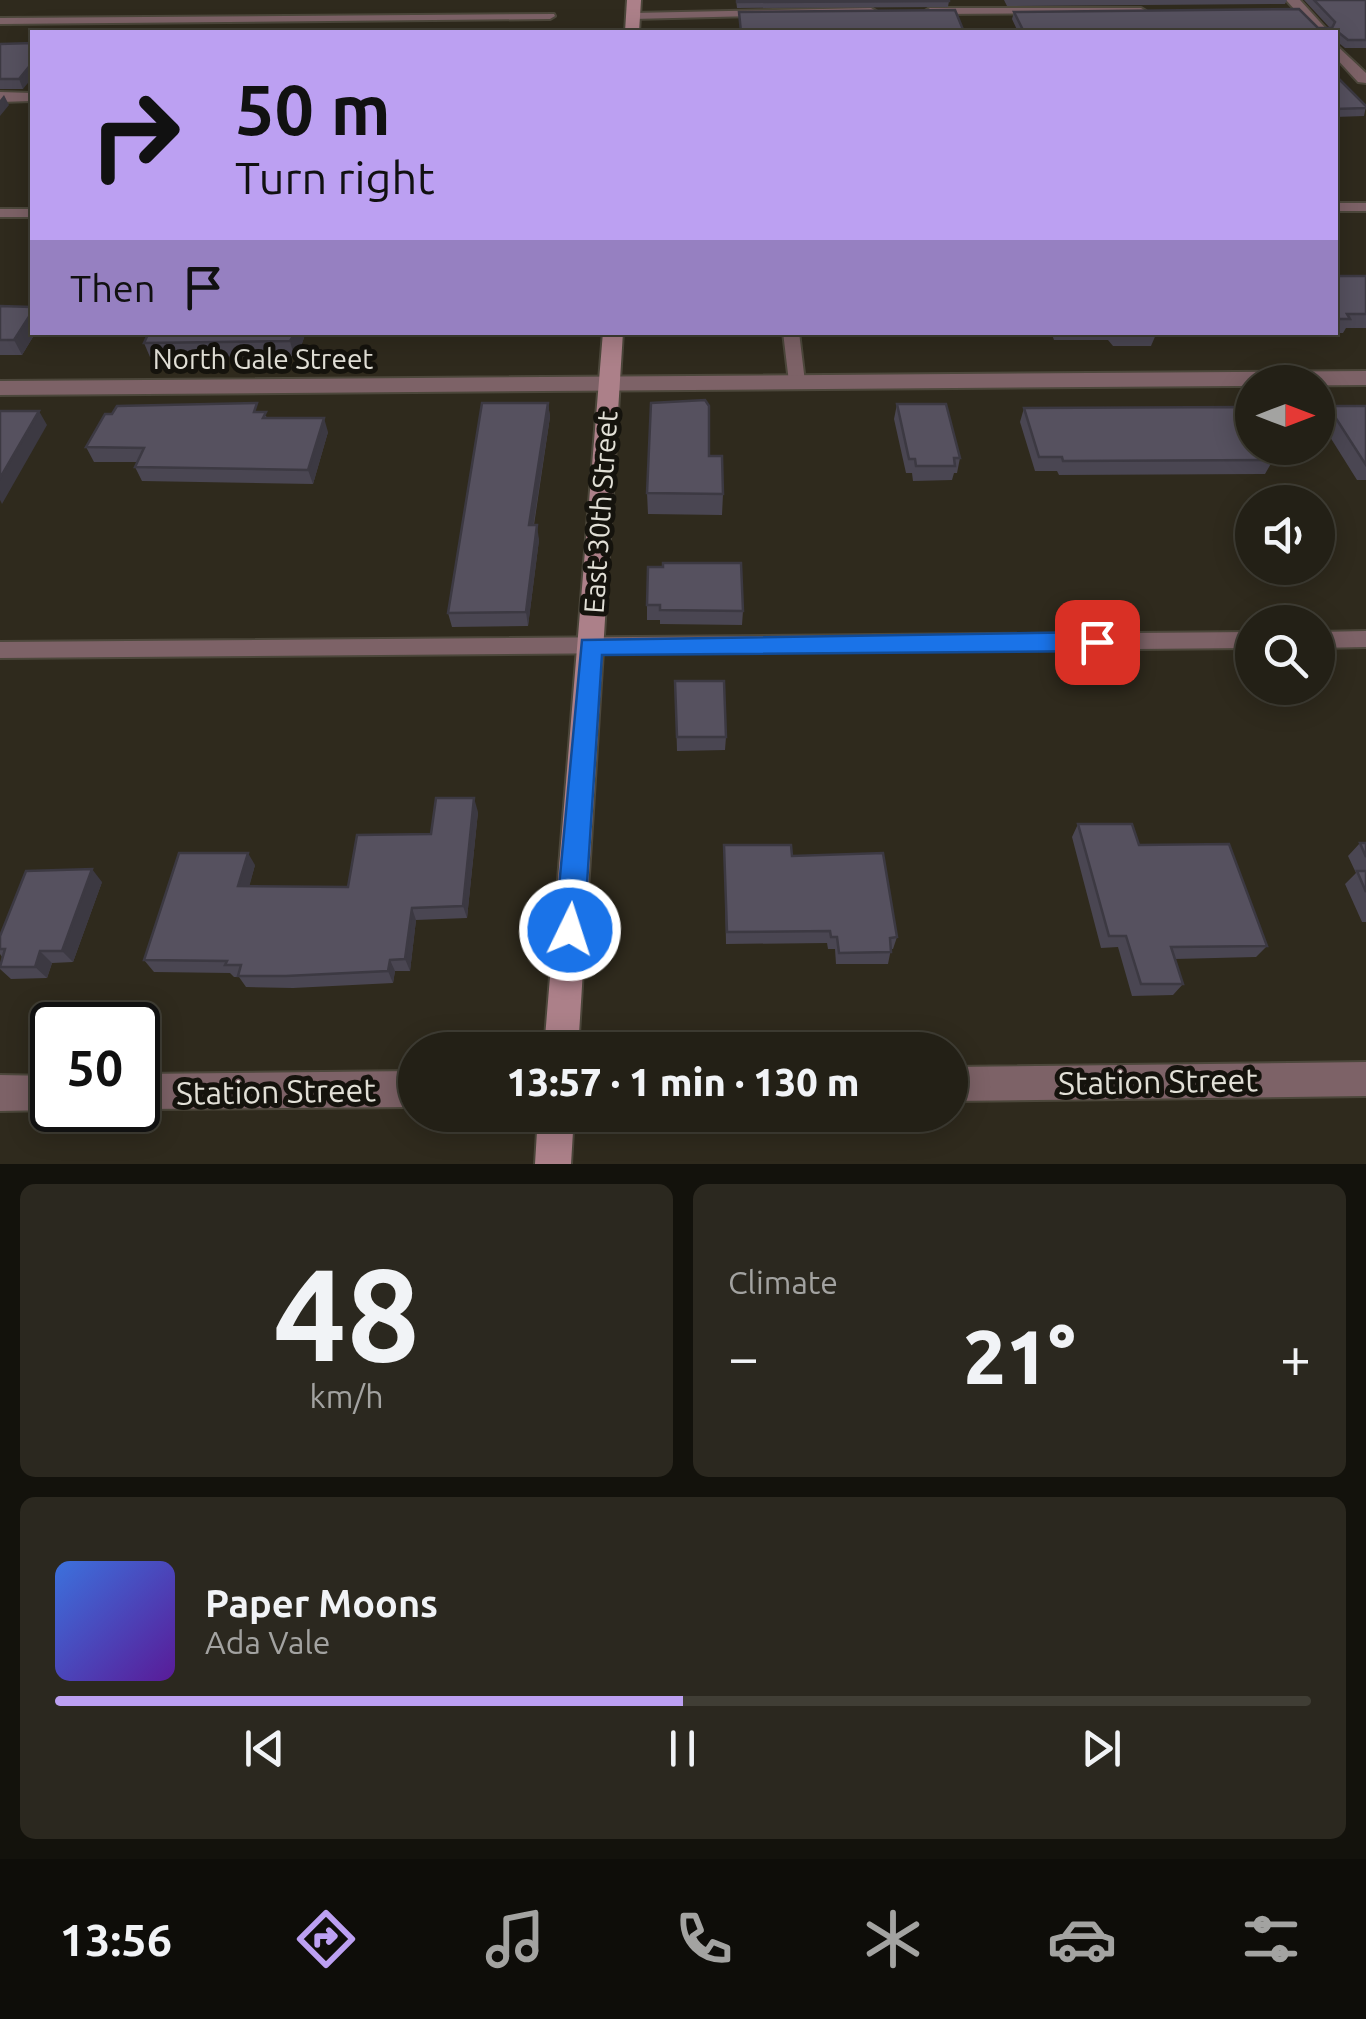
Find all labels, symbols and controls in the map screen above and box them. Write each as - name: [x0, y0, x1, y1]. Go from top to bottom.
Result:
- icon: right: [70, 70, 200, 200]
- text: 50 m: [235, 70, 391, 148]
- text: Turn right: [235, 152, 435, 203]
- icon: arrive: [176, 260, 231, 315]
- text: Then: [70, 267, 156, 309]
- street label: North Gale Street: [153, 343, 373, 374]
- north arrow: [1235, 365, 1335, 465]
- map controls: [1235, 365, 1335, 705]
- street label: East 30th Street: [577, 410, 623, 614]
- button: sound: [1235, 485, 1335, 585]
- pin: [1055, 600, 1140, 685]
- button: search: [1235, 605, 1335, 705]
- icon: arrive: [1070, 615, 1125, 670]
- position arrow: [518, 878, 622, 982]
- speed limit sign: 50: [30, 1002, 160, 1132]
- text: 13:57 · 1 min · 130 m: [506, 1061, 860, 1103]
- street label: Station Street: [1058, 1061, 1259, 1101]
- street label: Station Street: [176, 1071, 377, 1111]
- text: 48: [273, 1240, 420, 1386]
- text: Climate: [728, 1264, 838, 1300]
- text: 21°: [964, 1314, 1075, 1398]
- text: −: [728, 1326, 759, 1387]
- text: +: [1280, 1326, 1311, 1387]
- text: km/h: [310, 1378, 383, 1414]
- text: Paper Moons: [205, 1582, 438, 1624]
- text: Ada Vale: [205, 1624, 331, 1660]
- icon: previous: [237, 1721, 292, 1776]
- icon: pause: [655, 1721, 710, 1776]
- icon: next: [1074, 1721, 1129, 1776]
- icon: directions: [291, 1904, 361, 1974]
- icon: music: [480, 1904, 550, 1974]
- icon: phone: [669, 1904, 739, 1974]
- icon: climate: [858, 1904, 928, 1974]
- icon: car: [1047, 1904, 1117, 1974]
- icon: filters: [1236, 1904, 1306, 1974]
- text: 13:56: [60, 1914, 172, 1965]

